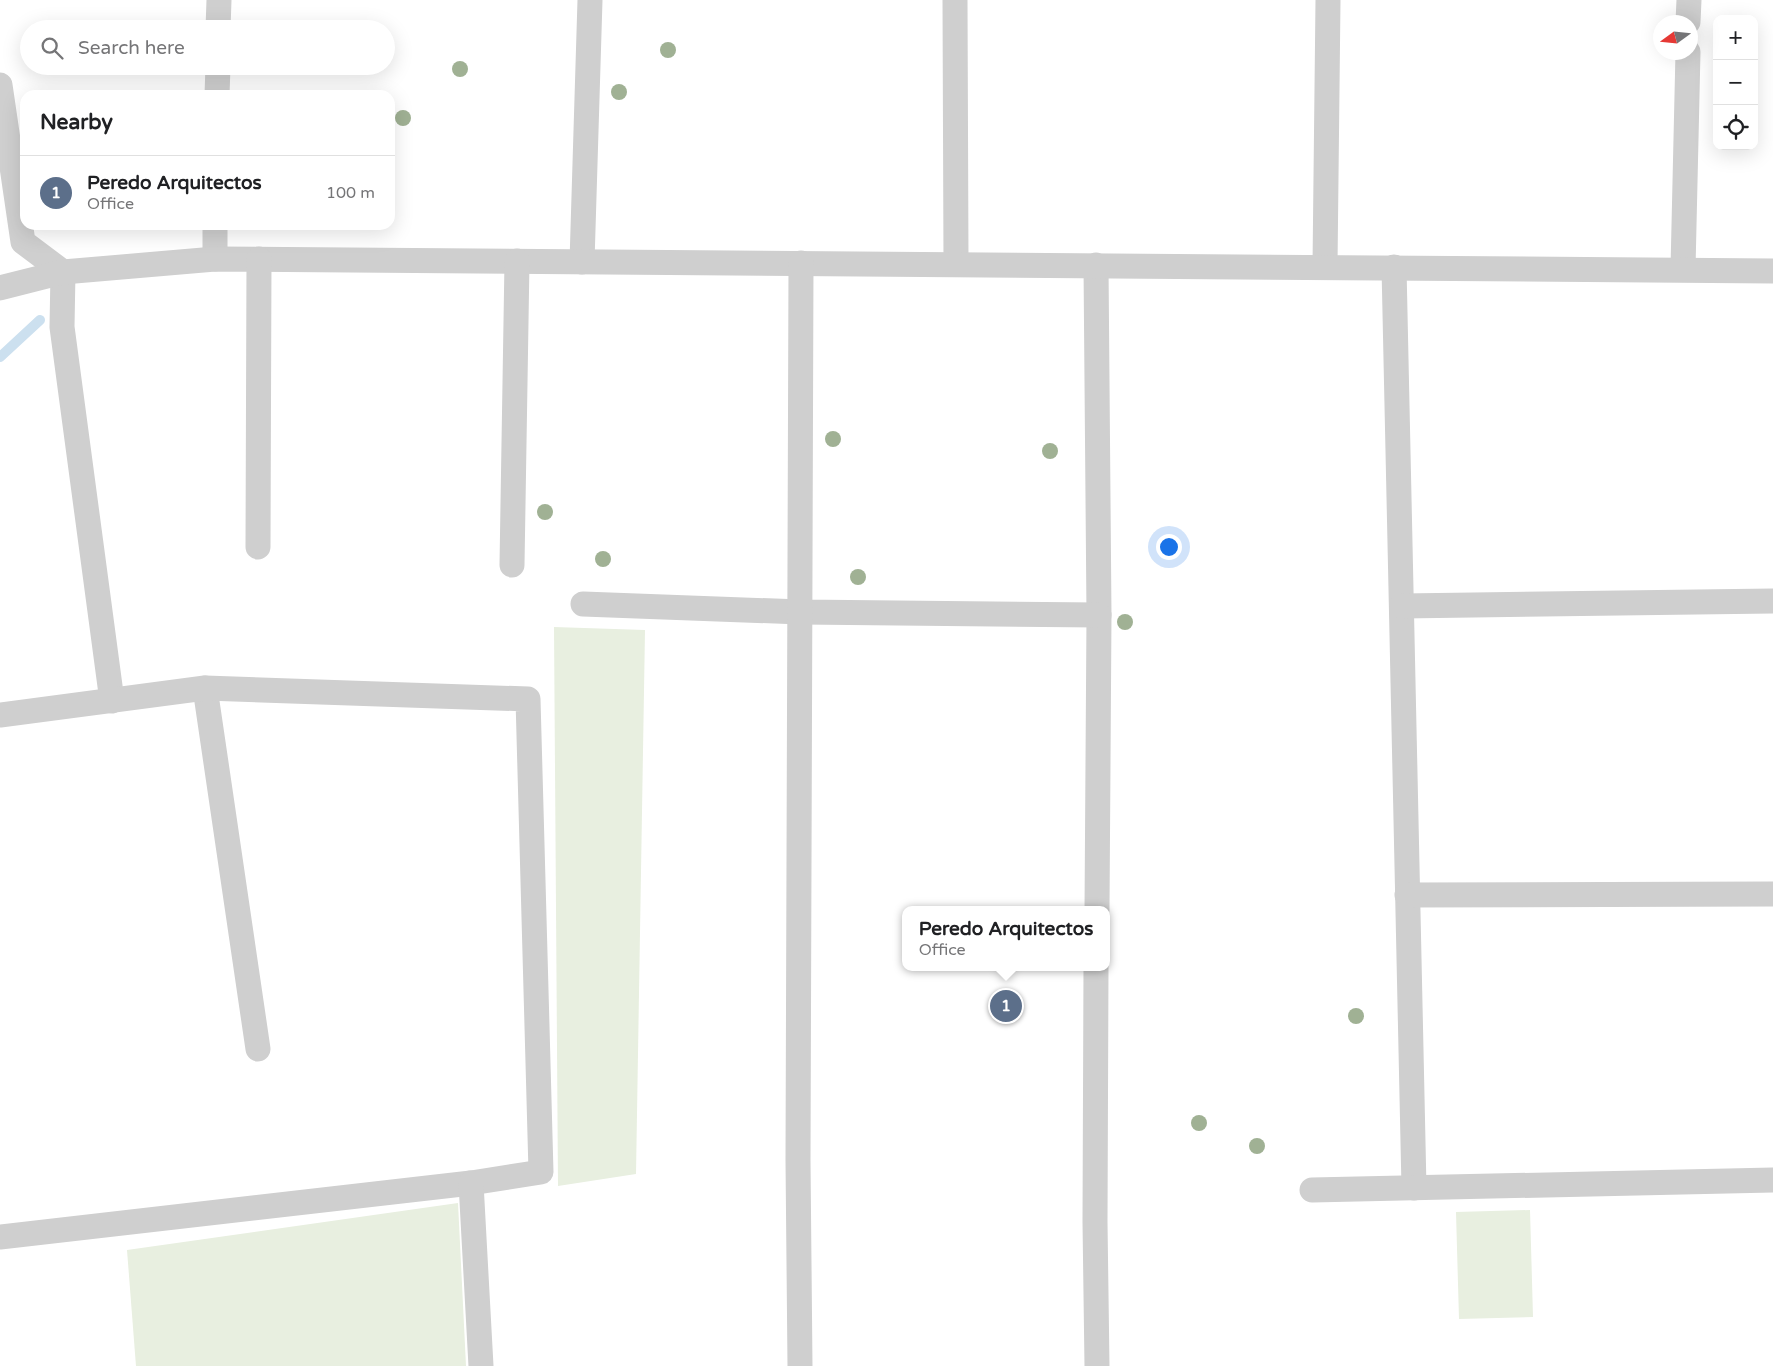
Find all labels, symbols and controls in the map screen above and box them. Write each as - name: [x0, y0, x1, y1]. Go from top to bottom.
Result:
- north arrow: [1653, 15, 1698, 60]
- map controls: [1713, 15, 1758, 150]
- button: +: [1713, 15, 1758, 60]
- search box: [20, 20, 395, 75]
- icon: search: [38, 34, 66, 62]
- text: Search here: [78, 37, 185, 59]
- button: −: [1713, 60, 1758, 105]
- button: locate: [1713, 105, 1758, 150]
- text: Nearby: [40, 110, 113, 135]
- text: Peredo Arquitectos: [87, 172, 262, 194]
- text: 1: [51, 183, 61, 203]
- text: 100 m: [326, 183, 375, 203]
- text: Office: [87, 194, 134, 214]
- your location: [1156, 534, 1182, 560]
- popup: [902, 906, 1110, 971]
- text: Peredo Arquitectos: [919, 918, 1093, 940]
- text: Office: [919, 940, 966, 960]
- pin: 1: [990, 987, 1022, 1025]

